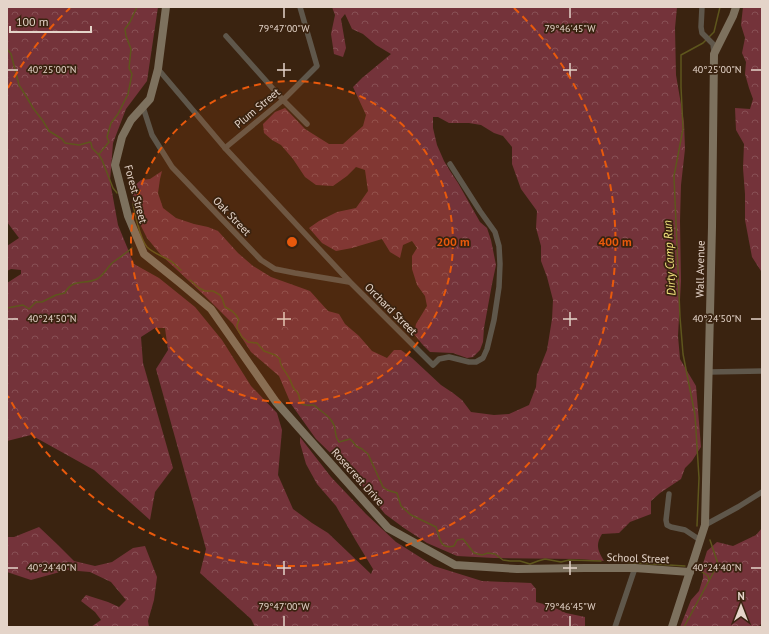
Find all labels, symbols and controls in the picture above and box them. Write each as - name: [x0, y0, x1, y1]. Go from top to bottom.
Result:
- scale bar: [10, 8, 91, 34]
- text: 100 m: [16, 14, 49, 29]
- text: 79°47'00"W: [258, 22, 310, 35]
- text: 79°46'45"W: [544, 22, 596, 35]
- text: 40°25'00"N: [27, 63, 77, 76]
- text: 40°25'00"N: [692, 63, 742, 76]
- street label: Plum Street: [231, 85, 283, 131]
- street label: Forest Street: [121, 163, 151, 225]
- street label: Oak Street: [210, 194, 254, 239]
- water label: Dirty Camp Run: [660, 220, 678, 296]
- text: 200 m: [436, 234, 470, 249]
- text: 400 m: [598, 234, 632, 249]
- centre of rings: [285, 235, 299, 249]
- street label: Wall Avenue: [692, 240, 708, 298]
- street label: Orchard Street: [362, 280, 420, 338]
- text: 40°24'50"N: [27, 312, 77, 325]
- text: 40°24'50"N: [692, 312, 742, 325]
- street label: Rosecrest Drive: [329, 445, 388, 509]
- street label: School Street: [606, 550, 670, 566]
- text: 40°24'40"N: [27, 561, 77, 574]
- text: 40°24'40"N: [692, 561, 742, 574]
- north arrow: [721, 586, 761, 626]
- text: N: [737, 589, 745, 603]
- text: 79°47'00"W: [258, 600, 310, 613]
- text: 79°46'45"W: [544, 600, 596, 613]

